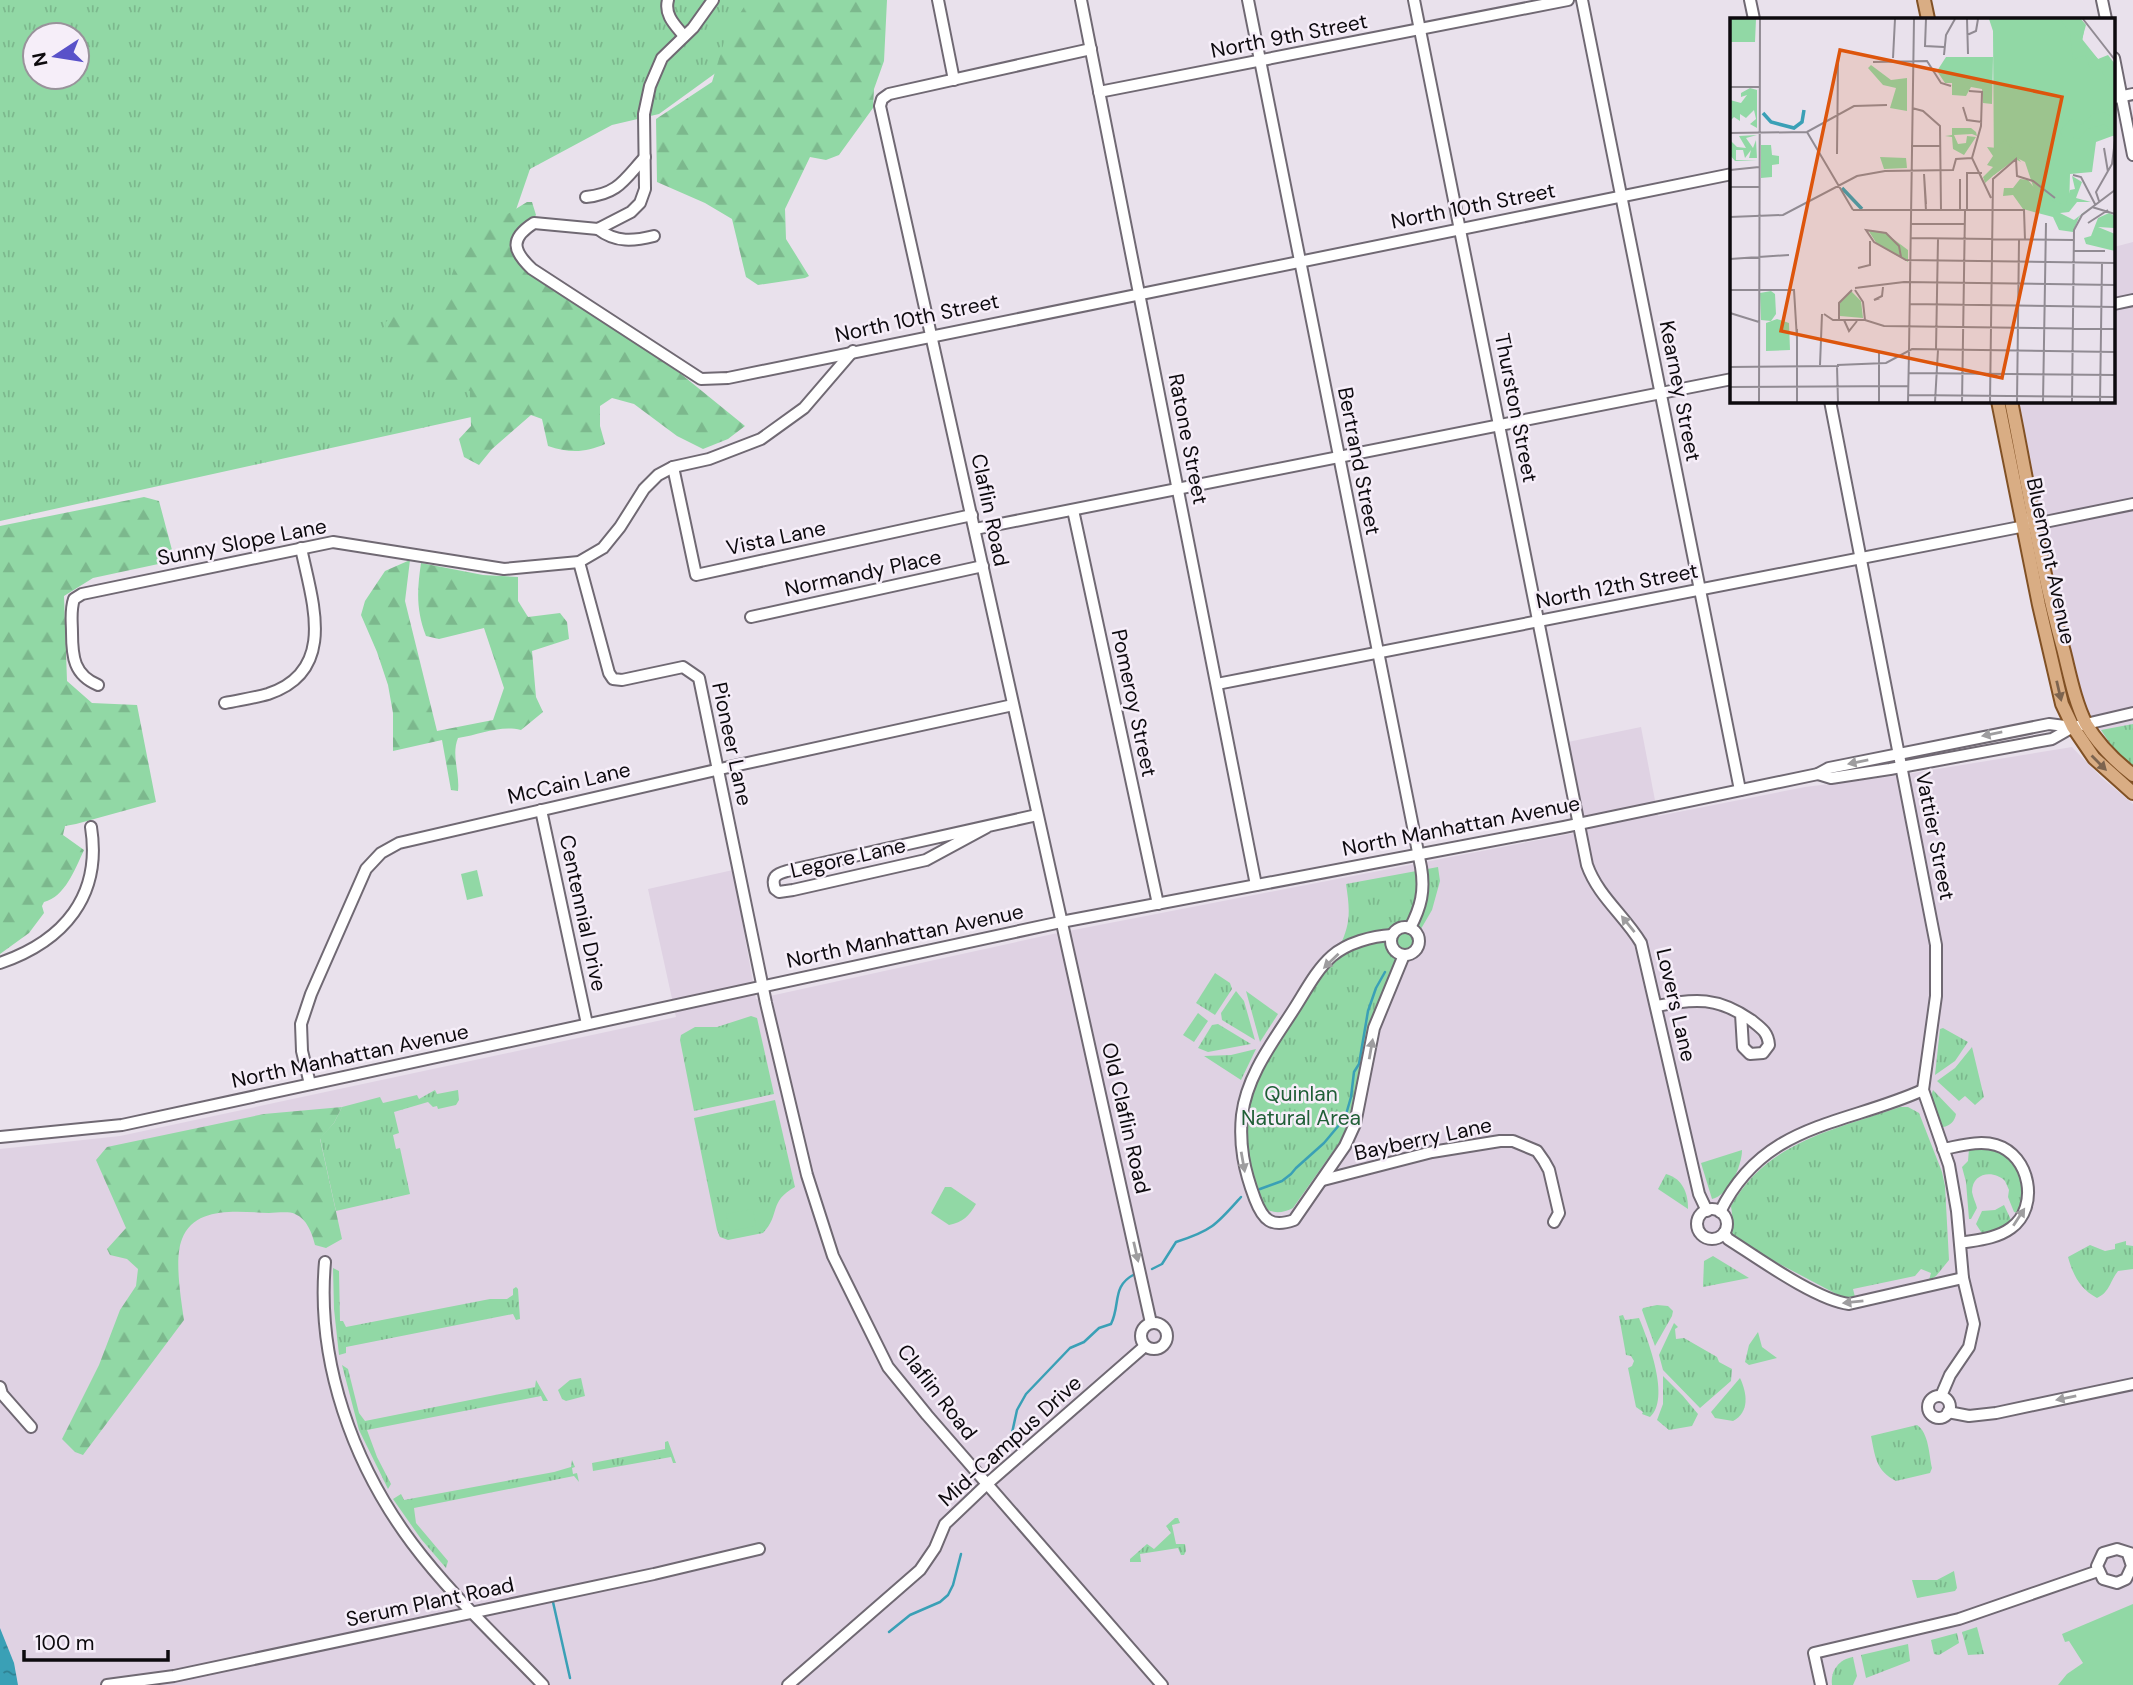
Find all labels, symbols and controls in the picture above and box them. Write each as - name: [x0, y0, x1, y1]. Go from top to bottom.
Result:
- street label: North 9th Street: [1208, 7, 1370, 65]
- inset map: [1730, 18, 2116, 402]
- north arrow: [21, 21, 91, 91]
- text: N: [26, 50, 54, 69]
- street label: North 10th Street: [1388, 176, 1558, 236]
- street label: North 10th Street: [832, 287, 1002, 349]
- street label: Kearney Street: [1653, 318, 1707, 464]
- street label: Thurston Street: [1488, 331, 1544, 485]
- street label: Ratone Street: [1162, 371, 1214, 507]
- street label: Bertrand Street: [1331, 385, 1387, 537]
- street label: Claflin Road: [964, 451, 1016, 569]
- street label: Bluemont Avenue: [2020, 475, 2082, 647]
- street label: Sunny Slope Lane: [155, 512, 329, 572]
- street label: Vista Lane: [724, 514, 828, 562]
- street label: Normandy Place: [782, 543, 944, 603]
- street label: North 12th Street: [1533, 557, 1701, 615]
- street label: Pomeroy Street: [1105, 627, 1163, 779]
- street label: Pioneer Lane: [705, 680, 759, 808]
- one-way arrow: [2054, 680, 2065, 702]
- one-way arrow: [1981, 729, 2003, 740]
- one-way arrow: [2091, 754, 2108, 771]
- street label: McCain Lane: [505, 755, 633, 811]
- one-way arrow: [1847, 756, 1869, 767]
- street label: Vattier Street: [1909, 769, 1961, 903]
- street label: North Manhattan Avenue: [1340, 789, 1582, 863]
- street label: Legore Lane: [788, 831, 909, 885]
- street label: Centennial Drive: [553, 832, 613, 994]
- street label: North Manhattan Avenue: [784, 897, 1026, 975]
- one-way arrow: [1620, 915, 1635, 933]
- street label: Lovers Lane: [1649, 946, 1703, 1064]
- one-way arrow: [1322, 952, 1339, 969]
- street label: North Manhattan Avenue: [229, 1017, 471, 1095]
- one-way arrow: [1365, 1037, 1376, 1059]
- street label: Old Claflin Road: [1095, 1040, 1157, 1196]
- park label: Quinlan Natural Area: [1241, 1080, 1361, 1132]
- street label: Bayberry Lane: [1352, 1111, 1494, 1167]
- one-way arrow: [1238, 1151, 1249, 1173]
- one-way arrow: [2013, 1207, 2026, 1227]
- one-way arrow: [1131, 1241, 1142, 1263]
- one-way arrow: [1842, 1297, 1864, 1308]
- street label: Claflin Road: [891, 1338, 983, 1446]
- street label: Mid-Campus Drive: [932, 1369, 1088, 1513]
- one-way arrow: [2055, 1392, 2077, 1403]
- street label: Serum Plant Road: [343, 1571, 517, 1633]
- scale bar: [24, 1618, 168, 1662]
- text: 100 m: [35, 1629, 95, 1657]

